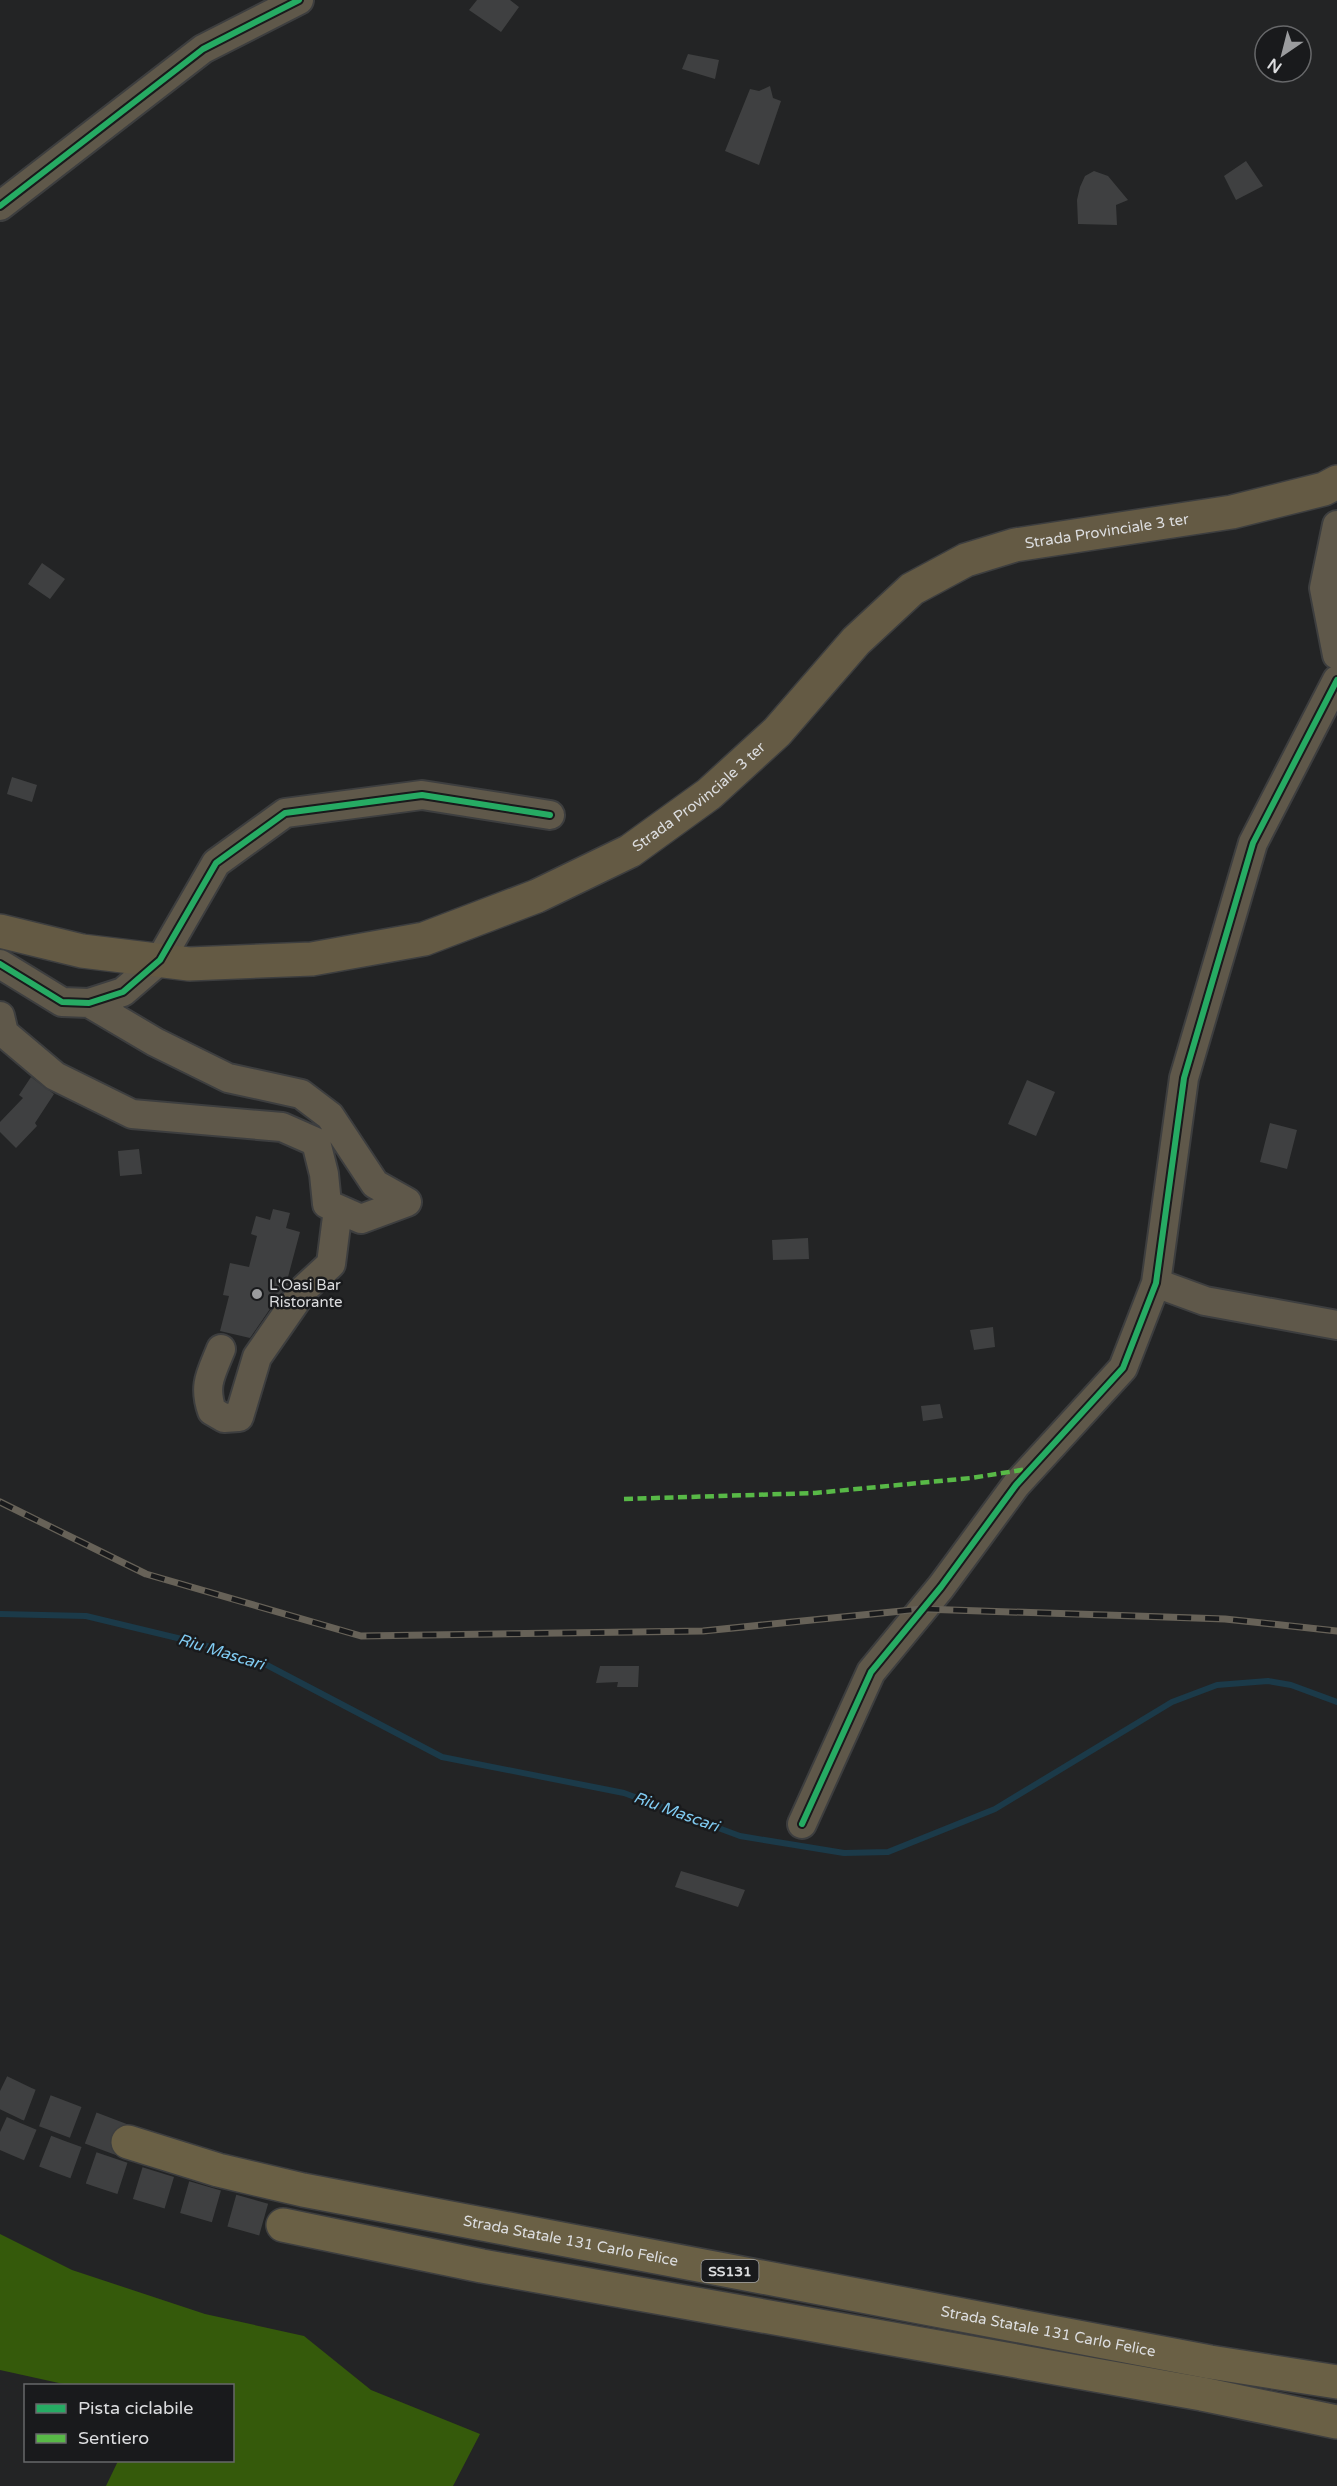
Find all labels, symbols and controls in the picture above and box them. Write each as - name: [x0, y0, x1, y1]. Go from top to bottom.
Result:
- north arrow: [1253, 24, 1313, 84]
- text: N: [1264, 54, 1286, 77]
- street label: Strada Provinciale 3 ter: [1024, 510, 1190, 552]
- street label: Strada Provinciale 3 ter: [629, 738, 769, 855]
- place label: L'Oasi Bar Ristorante: [269, 1276, 343, 1311]
- marker: L'Oasi Bar Ristorante: [250, 1287, 264, 1301]
- water label: Riu Mascari: [175, 1629, 268, 1675]
- water label: Riu Mascari: [631, 1787, 723, 1837]
- street label: Strada Statale 131 Carlo Felice: [462, 2212, 680, 2270]
- road number: SS131: [702, 2260, 758, 2282]
- street label: Strada Statale 131 Carlo Felice: [939, 2302, 1157, 2360]
- legend: [24, 2384, 234, 2462]
- text: Pista ciclabile: [78, 2397, 193, 2419]
- text: Sentiero: [78, 2427, 149, 2449]

